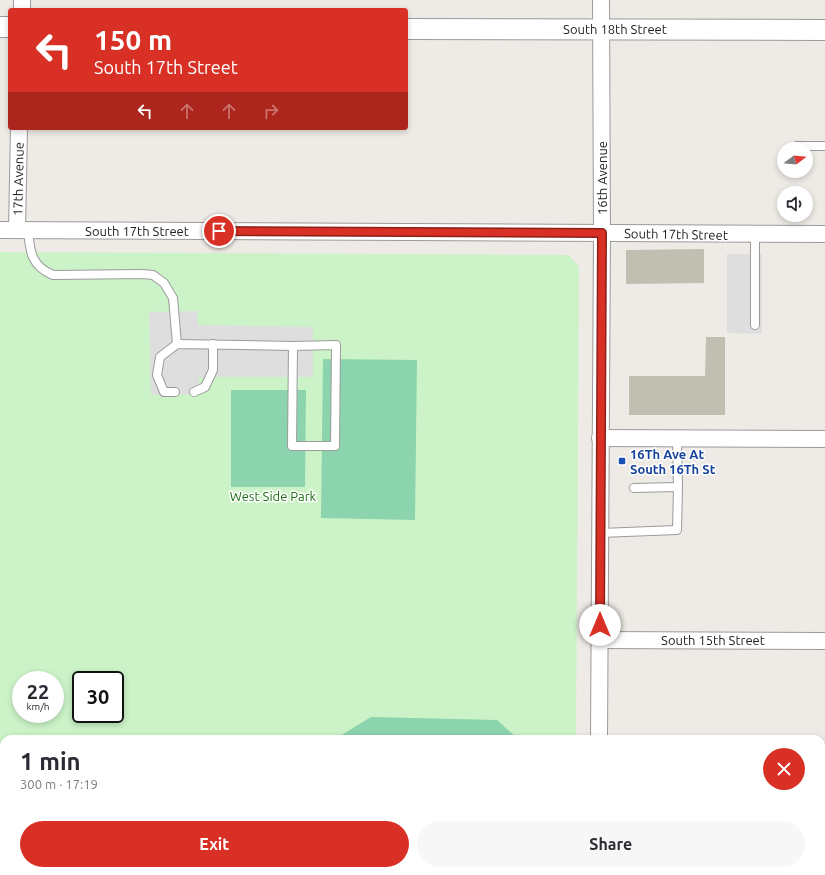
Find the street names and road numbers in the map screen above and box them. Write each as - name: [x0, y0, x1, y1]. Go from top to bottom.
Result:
- street label: South 18th Street: [563, 22, 667, 36]
- street label: 16th Avenue: [595, 141, 609, 215]
- street label: 17th Avenue: [10, 142, 26, 216]
- street label: South 17th Street: [85, 224, 189, 238]
- street label: South 17th Street: [624, 226, 728, 242]
- street label: South 15th Street: [661, 633, 765, 647]

